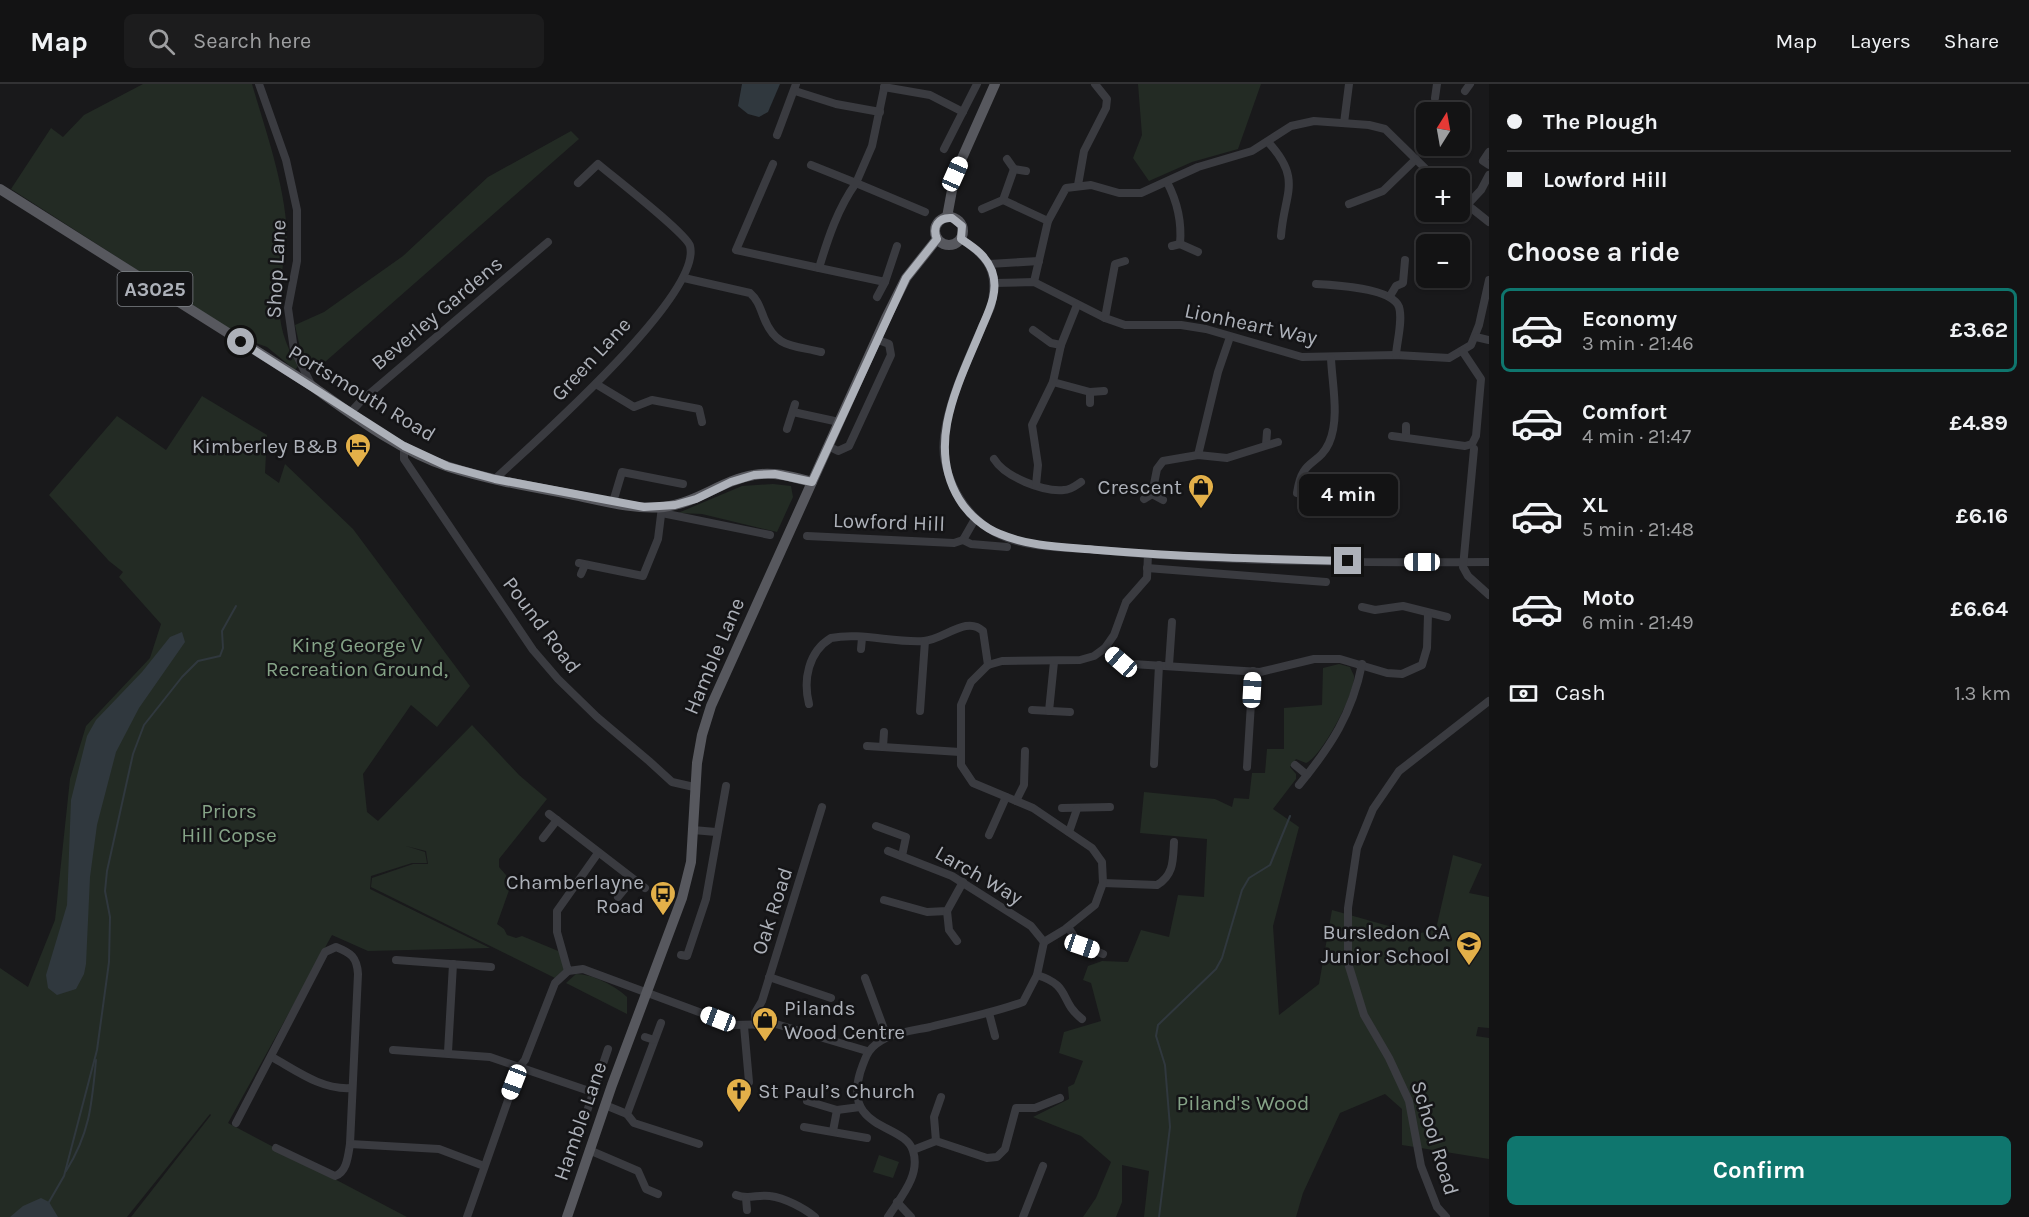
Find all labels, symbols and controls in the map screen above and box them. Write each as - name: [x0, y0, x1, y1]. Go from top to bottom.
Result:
- search box: [124, 14, 544, 68]
- text: Map: [30, 25, 88, 58]
- icon: search: [145, 25, 178, 58]
- text: Search here: [193, 28, 311, 54]
- text: Map: [1775, 29, 1817, 53]
- text: Layers: [1850, 29, 1911, 53]
- text: Share: [1944, 29, 1999, 53]
- north arrow: [1416, 102, 1470, 156]
- map controls: [1416, 102, 1470, 288]
- text: The Plough: [1543, 109, 1658, 135]
- car: [939, 154, 971, 194]
- text: Lowford Hill: [1543, 167, 1667, 193]
- button: +: [1416, 168, 1470, 222]
- street label: Shop Lane: [261, 219, 291, 319]
- button: −: [1416, 234, 1470, 288]
- text: Choose a ride: [1507, 236, 1680, 268]
- street label: Beverley Gardens: [367, 251, 507, 375]
- road number: A3025: [118, 272, 192, 306]
- street label: Lionheart Way: [1182, 298, 1320, 350]
- icon: car: [1510, 303, 1564, 357]
- text: Economy: [1582, 306, 1677, 332]
- street label: Green Lane: [546, 312, 636, 406]
- text: £3.62: [1950, 317, 2008, 343]
- route start: [227, 328, 254, 355]
- text: 3 min · 21:46: [1582, 332, 1694, 355]
- street label: Portsmouth Road: [284, 340, 440, 446]
- icon: car: [1510, 396, 1564, 450]
- text: Comfort: [1582, 399, 1667, 425]
- text: £4.89: [1949, 410, 2008, 436]
- text: 4 min · 21:47: [1582, 425, 1691, 448]
- hotel icon: Kimberley B&B: [343, 431, 373, 469]
- place label: Kimberley B&B: [192, 434, 338, 458]
- shop icon: Crescent: [1186, 472, 1216, 510]
- callout: 4 min: [1298, 474, 1398, 516]
- place label: Crescent: [1098, 475, 1182, 499]
- text: 4 min: [1321, 483, 1376, 506]
- icon: car: [1510, 489, 1564, 543]
- text: XL: [1582, 492, 1608, 518]
- text: £6.16: [1955, 503, 2008, 529]
- street label: Lowford Hill: [832, 508, 946, 536]
- text: 5 min · 21:48: [1582, 518, 1694, 541]
- route end: [1334, 547, 1361, 574]
- car: [1404, 553, 1440, 571]
- street label: Pound Road: [498, 572, 586, 678]
- icon: car: [1510, 582, 1564, 636]
- text: Moto: [1582, 585, 1635, 611]
- street label: Hamble Lane: [679, 594, 749, 718]
- text: £6.64: [1950, 596, 2008, 622]
- text: 6 min · 21:49: [1582, 611, 1694, 634]
- park label: King George V Recreation Ground,: [266, 633, 448, 681]
- car: [1102, 643, 1140, 681]
- car: [1242, 672, 1262, 708]
- icon: cash: [1507, 677, 1540, 710]
- text: Cash: [1555, 680, 1605, 706]
- text: 1.3 km: [1954, 682, 2011, 705]
- park label: Priors Hill Copse: [181, 799, 277, 847]
- street label: Larch Way: [931, 840, 1027, 910]
- street label: Oak Road: [747, 864, 797, 958]
- place label: Chamberlayne Road: [506, 870, 644, 918]
- bus stop icon: Chamberlayne Road: [648, 879, 678, 917]
- place label: Bursledon CA Junior School: [1321, 920, 1450, 968]
- school or university icon: Bursledon CA Junior School: [1454, 929, 1484, 967]
- car: [1062, 932, 1102, 960]
- place label: Pilands Wood Centre: [784, 996, 905, 1044]
- car: [698, 1004, 738, 1034]
- shop icon: Pilands Wood Centre: [750, 1005, 780, 1043]
- street label: Hamble Lane: [548, 1058, 612, 1184]
- car: [499, 1062, 529, 1102]
- church icon: St Paul’s Church: [724, 1076, 754, 1114]
- street label: School Road: [1406, 1078, 1464, 1198]
- place label: St Paul’s Church: [758, 1079, 915, 1103]
- park label: Piland's Wood: [1177, 1091, 1309, 1115]
- button: Confirm: [1507, 1136, 2011, 1205]

